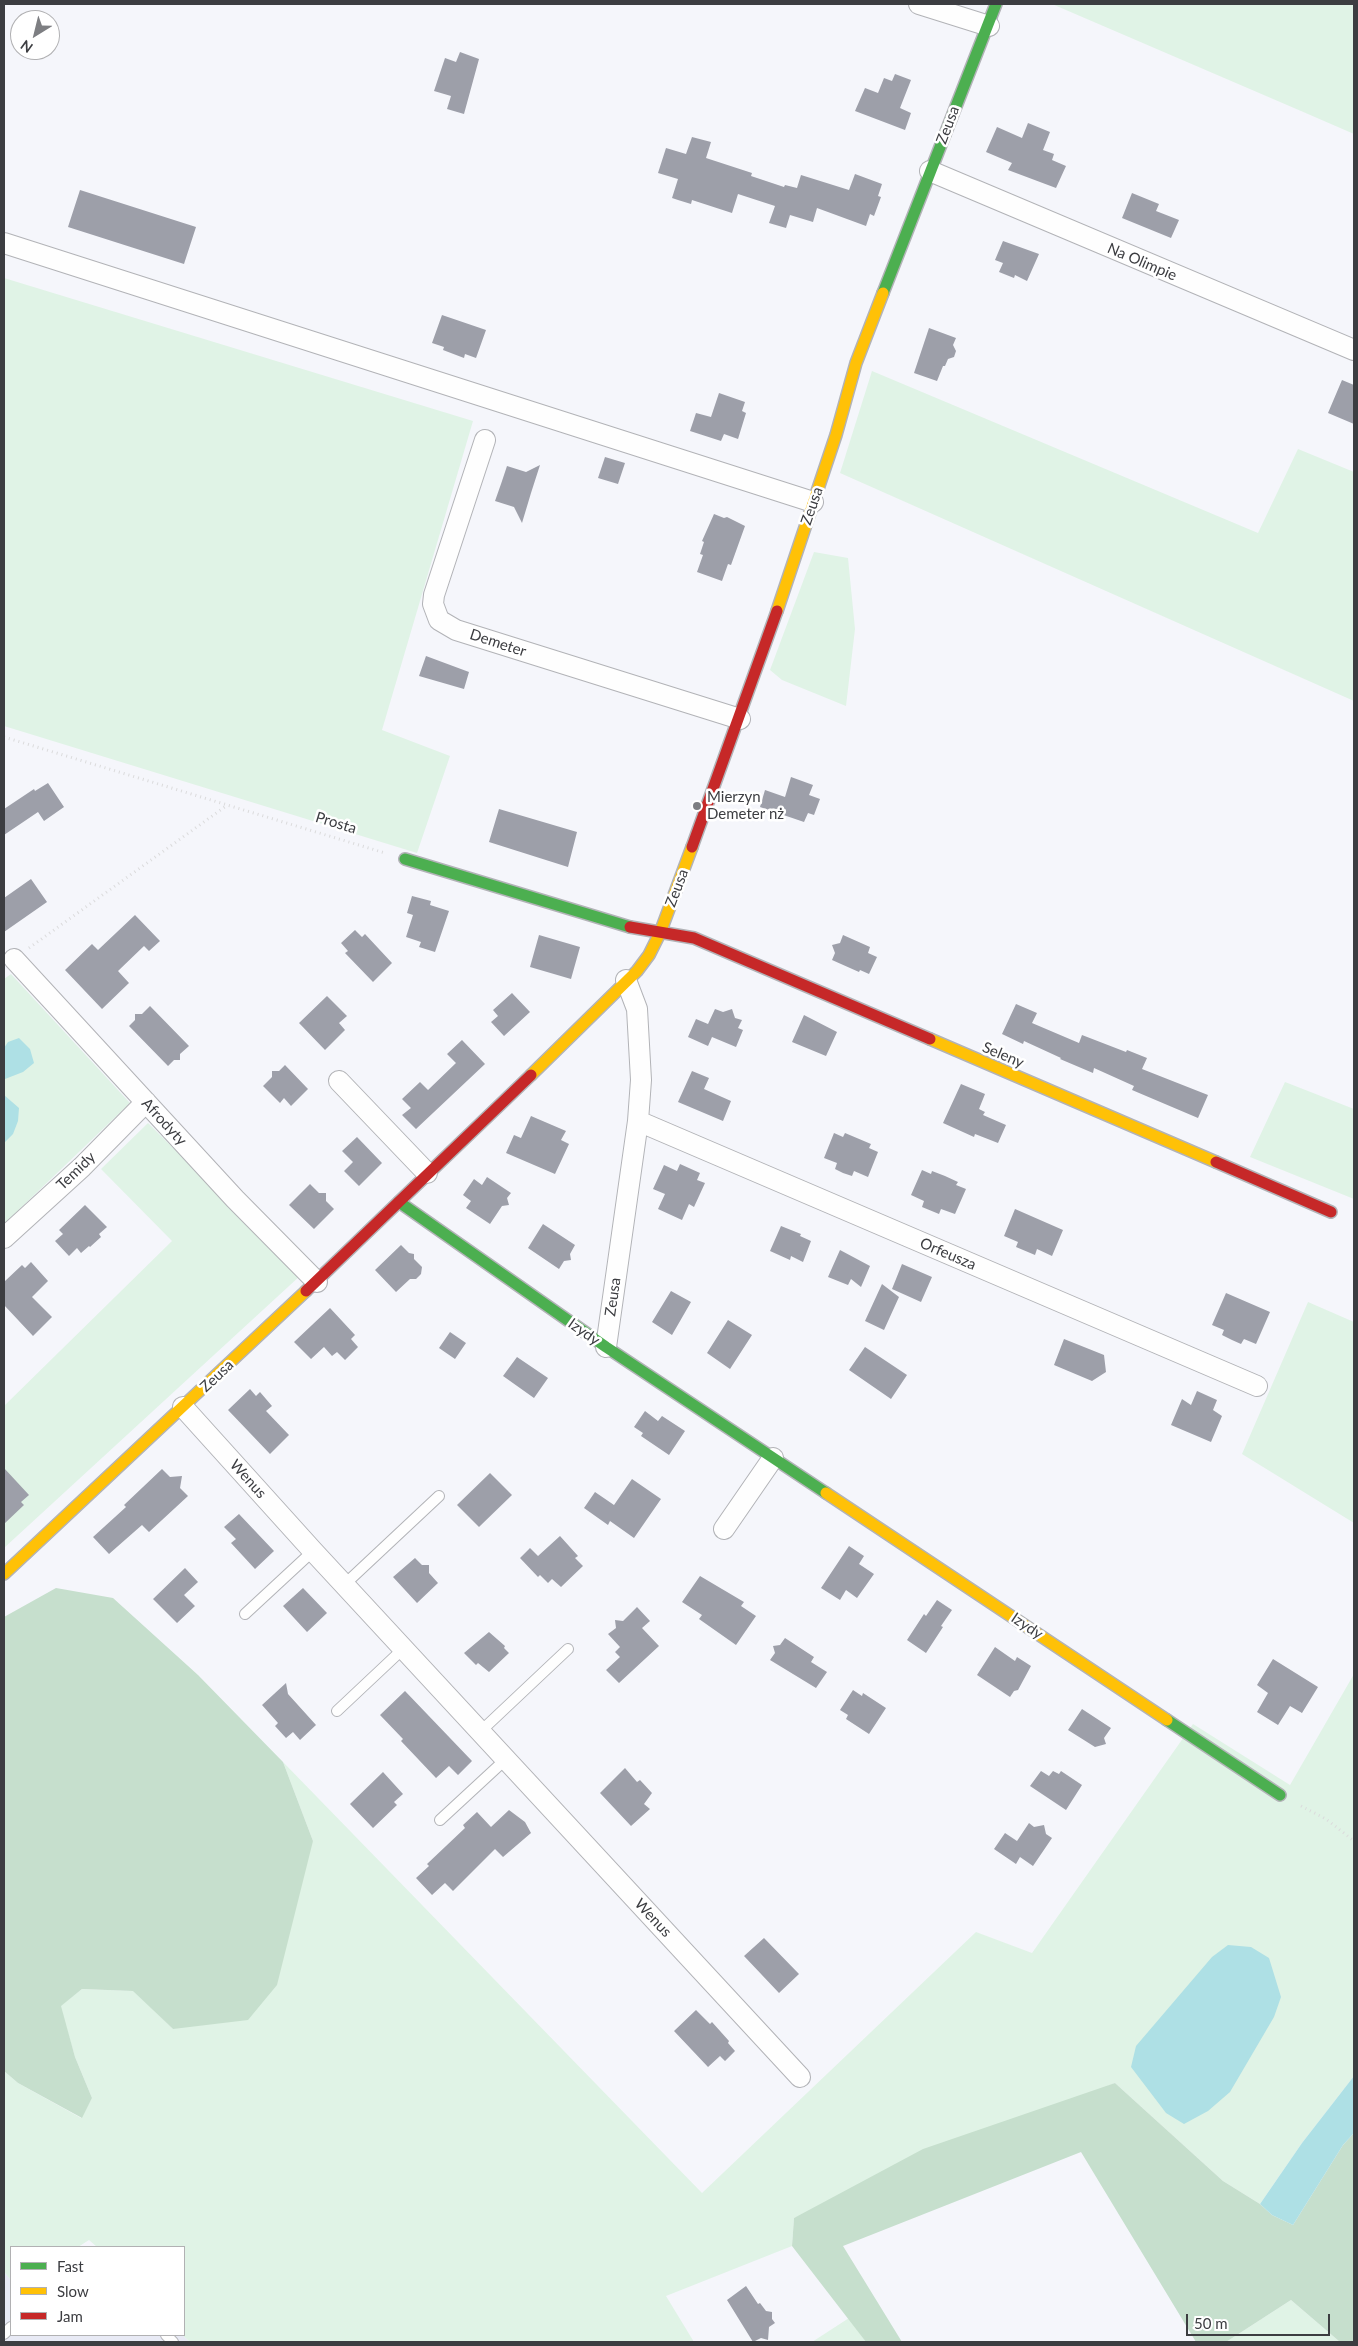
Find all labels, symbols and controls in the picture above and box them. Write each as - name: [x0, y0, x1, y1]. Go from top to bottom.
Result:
- north arrow: [10, 10, 60, 60]
- text: N: [17, 37, 36, 57]
- street label: Zeusa: [933, 104, 963, 146]
- street label: Na Olimpie: [1105, 239, 1179, 285]
- street label: Zeusa: [797, 485, 827, 527]
- street label: Demeter: [468, 625, 528, 661]
- place label: Mierzyn Demeter nż: [707, 788, 784, 823]
- marker: Mierzyn Demeter nż: [691, 800, 703, 812]
- street label: Prosta: [313, 808, 359, 838]
- street label: Zeusa: [662, 867, 692, 909]
- street label: Seleny: [980, 1038, 1026, 1072]
- street label: Afrodyty: [138, 1095, 190, 1149]
- street label: Temidy: [53, 1148, 99, 1194]
- street label: Orfeusza: [917, 1234, 979, 1274]
- street label: Zeusa: [601, 1276, 625, 1318]
- street label: Izydy: [565, 1315, 603, 1349]
- street label: Zeusa: [197, 1356, 237, 1396]
- street label: Wenus: [226, 1456, 270, 1502]
- street label: Izydy: [1008, 1609, 1046, 1643]
- street label: Wenus: [631, 1895, 675, 1941]
- legend: [10, 2246, 185, 2336]
- text: Fast: [57, 2257, 84, 2275]
- text: Slow: [57, 2282, 89, 2300]
- scale bar: [1188, 2304, 1332, 2336]
- text: Jam: [57, 2307, 83, 2325]
- text: 50 m: [1194, 2314, 1228, 2332]

